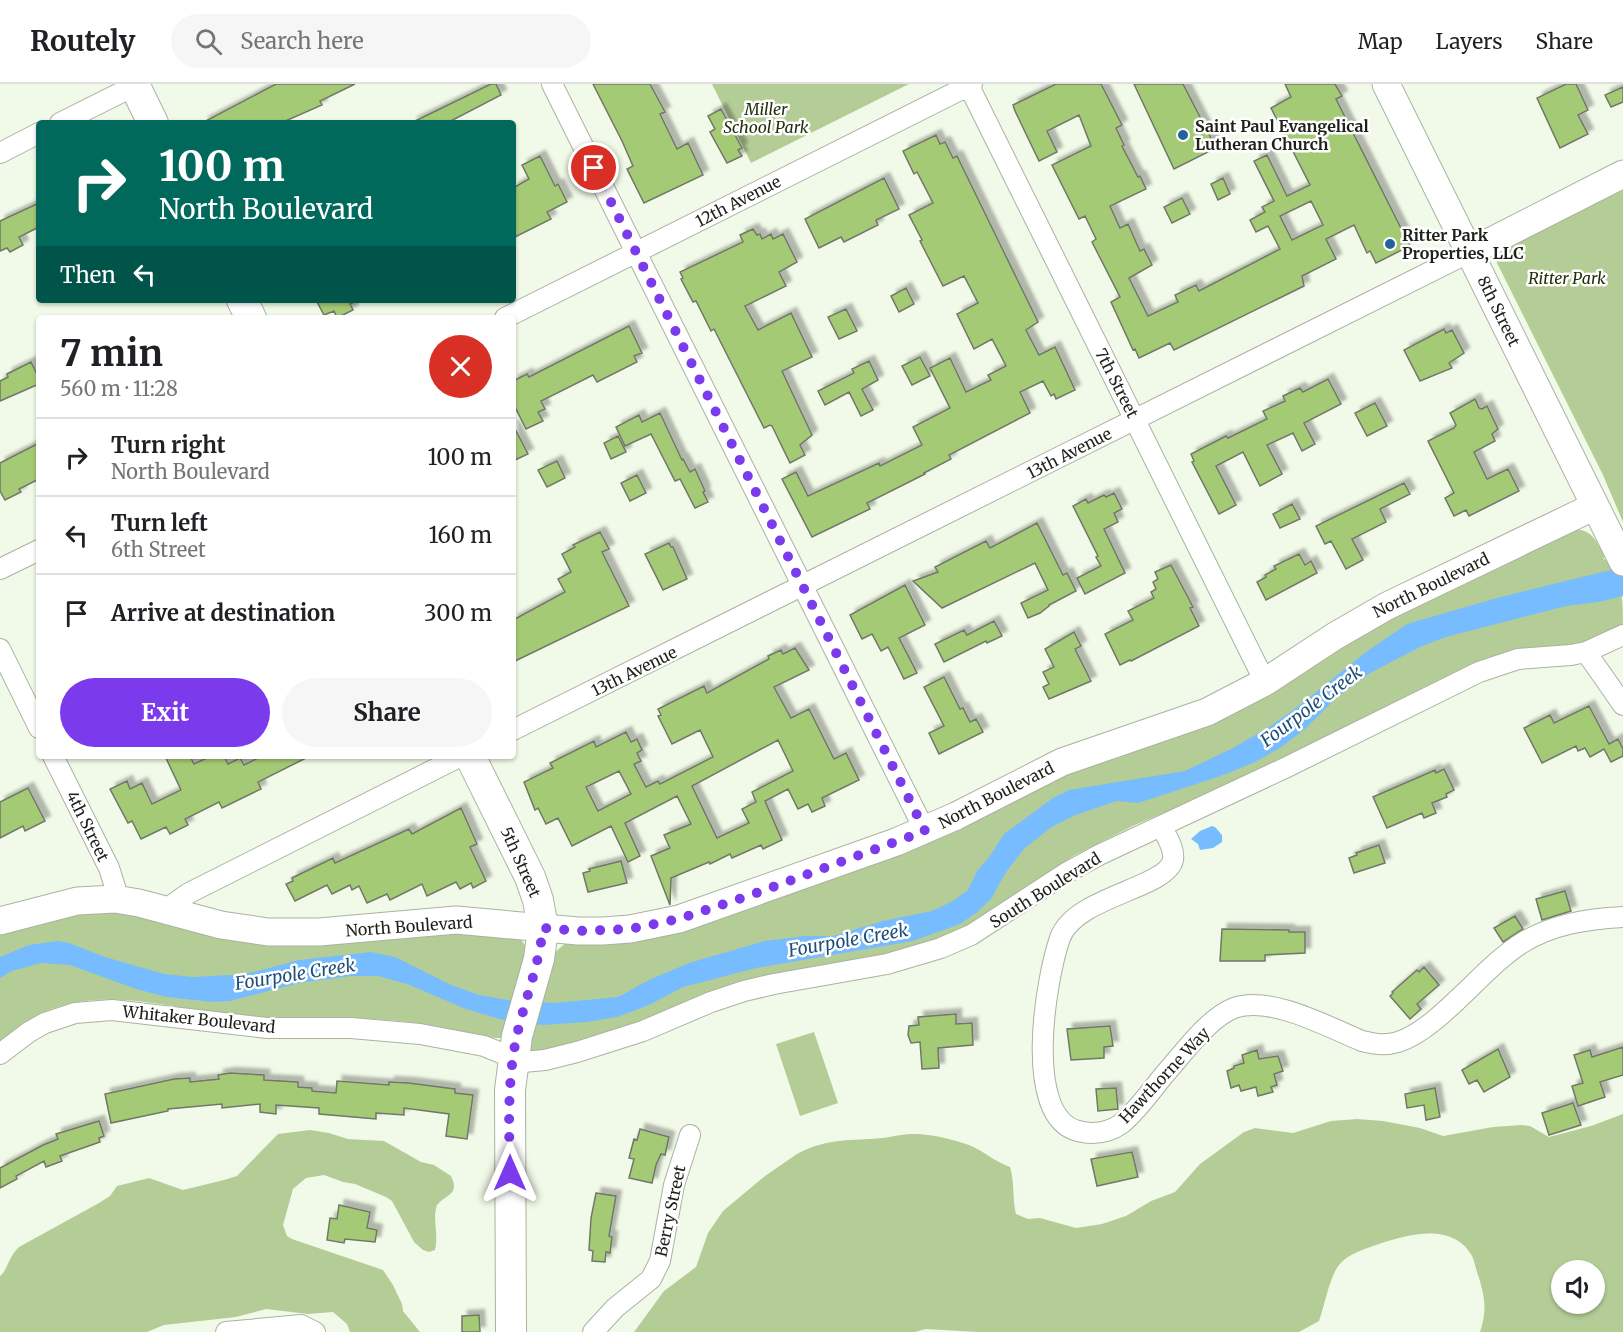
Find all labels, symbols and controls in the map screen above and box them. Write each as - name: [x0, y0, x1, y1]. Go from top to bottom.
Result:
- search box: [171, 14, 591, 68]
- text: Routely: [30, 23, 135, 59]
- icon: search: [192, 25, 225, 58]
- text: Search here: [240, 27, 364, 55]
- text: Map: [1358, 28, 1403, 55]
- text: Layers: [1436, 28, 1503, 55]
- text: Share: [1536, 28, 1593, 55]
- park label: Miller School Park: [723, 99, 809, 137]
- place label: Saint Paul Evangelical Lutheran Church: [1195, 116, 1369, 154]
- marker: Saint Paul Evangelical Lutheran Church: [1176, 128, 1190, 142]
- text: 100 m: [159, 140, 285, 192]
- pin: [568, 142, 619, 193]
- icon: right: [60, 144, 138, 222]
- icon: arrive: [577, 151, 610, 184]
- street label: 12th Avenue: [692, 171, 784, 231]
- text: North Boulevard: [159, 192, 373, 226]
- place label: Ritter Park Properties, LLC: [1402, 225, 1524, 264]
- marker: Ritter Park Properties, LLC: [1383, 237, 1397, 251]
- icon: left: [128, 258, 161, 291]
- text: Then: [60, 261, 116, 289]
- park label: Ritter Park: [1528, 268, 1606, 288]
- street label: 8th Street: [1473, 273, 1525, 350]
- text: 7 min: [60, 331, 163, 376]
- button: close: [429, 335, 492, 398]
- street label: 7th Street: [1091, 345, 1143, 422]
- text: 560 m · 11:28: [60, 376, 178, 401]
- street label: 13th Avenue: [1023, 423, 1115, 483]
- text: Turn right: [111, 431, 225, 459]
- icon: right: [60, 441, 93, 474]
- text: 100 m: [427, 443, 492, 471]
- text: North Boulevard: [111, 459, 270, 484]
- text: Turn left: [111, 509, 208, 537]
- icon: left: [60, 519, 93, 552]
- text: 160 m: [428, 521, 492, 549]
- text: 6th Street: [111, 537, 206, 562]
- street label: North Boulevard: [1370, 548, 1493, 622]
- icon: arrive: [60, 597, 93, 630]
- text: Arrive at destination: [111, 599, 335, 627]
- text: 300 m: [424, 599, 492, 627]
- street label: 13th Avenue: [588, 642, 680, 700]
- water label: Fourpole Creek: [1255, 660, 1366, 752]
- button: Exit: [60, 678, 270, 747]
- button: Share: [282, 678, 492, 747]
- street label: North Boulevard: [935, 757, 1057, 833]
- street label: 4th Street: [62, 788, 114, 865]
- street label: 5th Street: [497, 824, 546, 901]
- street label: South Boulevard: [986, 848, 1105, 932]
- street label: North Boulevard: [345, 912, 473, 940]
- water label: Fourpole Creek: [785, 918, 910, 962]
- water label: Fourpole Creek: [232, 953, 357, 995]
- street label: Whitaker Boulevard: [121, 1001, 277, 1037]
- street label: Hawthorne Way: [1114, 1022, 1214, 1127]
- position arrow: [478, 1141, 542, 1205]
- street label: Berry Street: [651, 1163, 690, 1259]
- map controls: [1551, 1260, 1605, 1314]
- button: sound: [1551, 1260, 1605, 1314]

